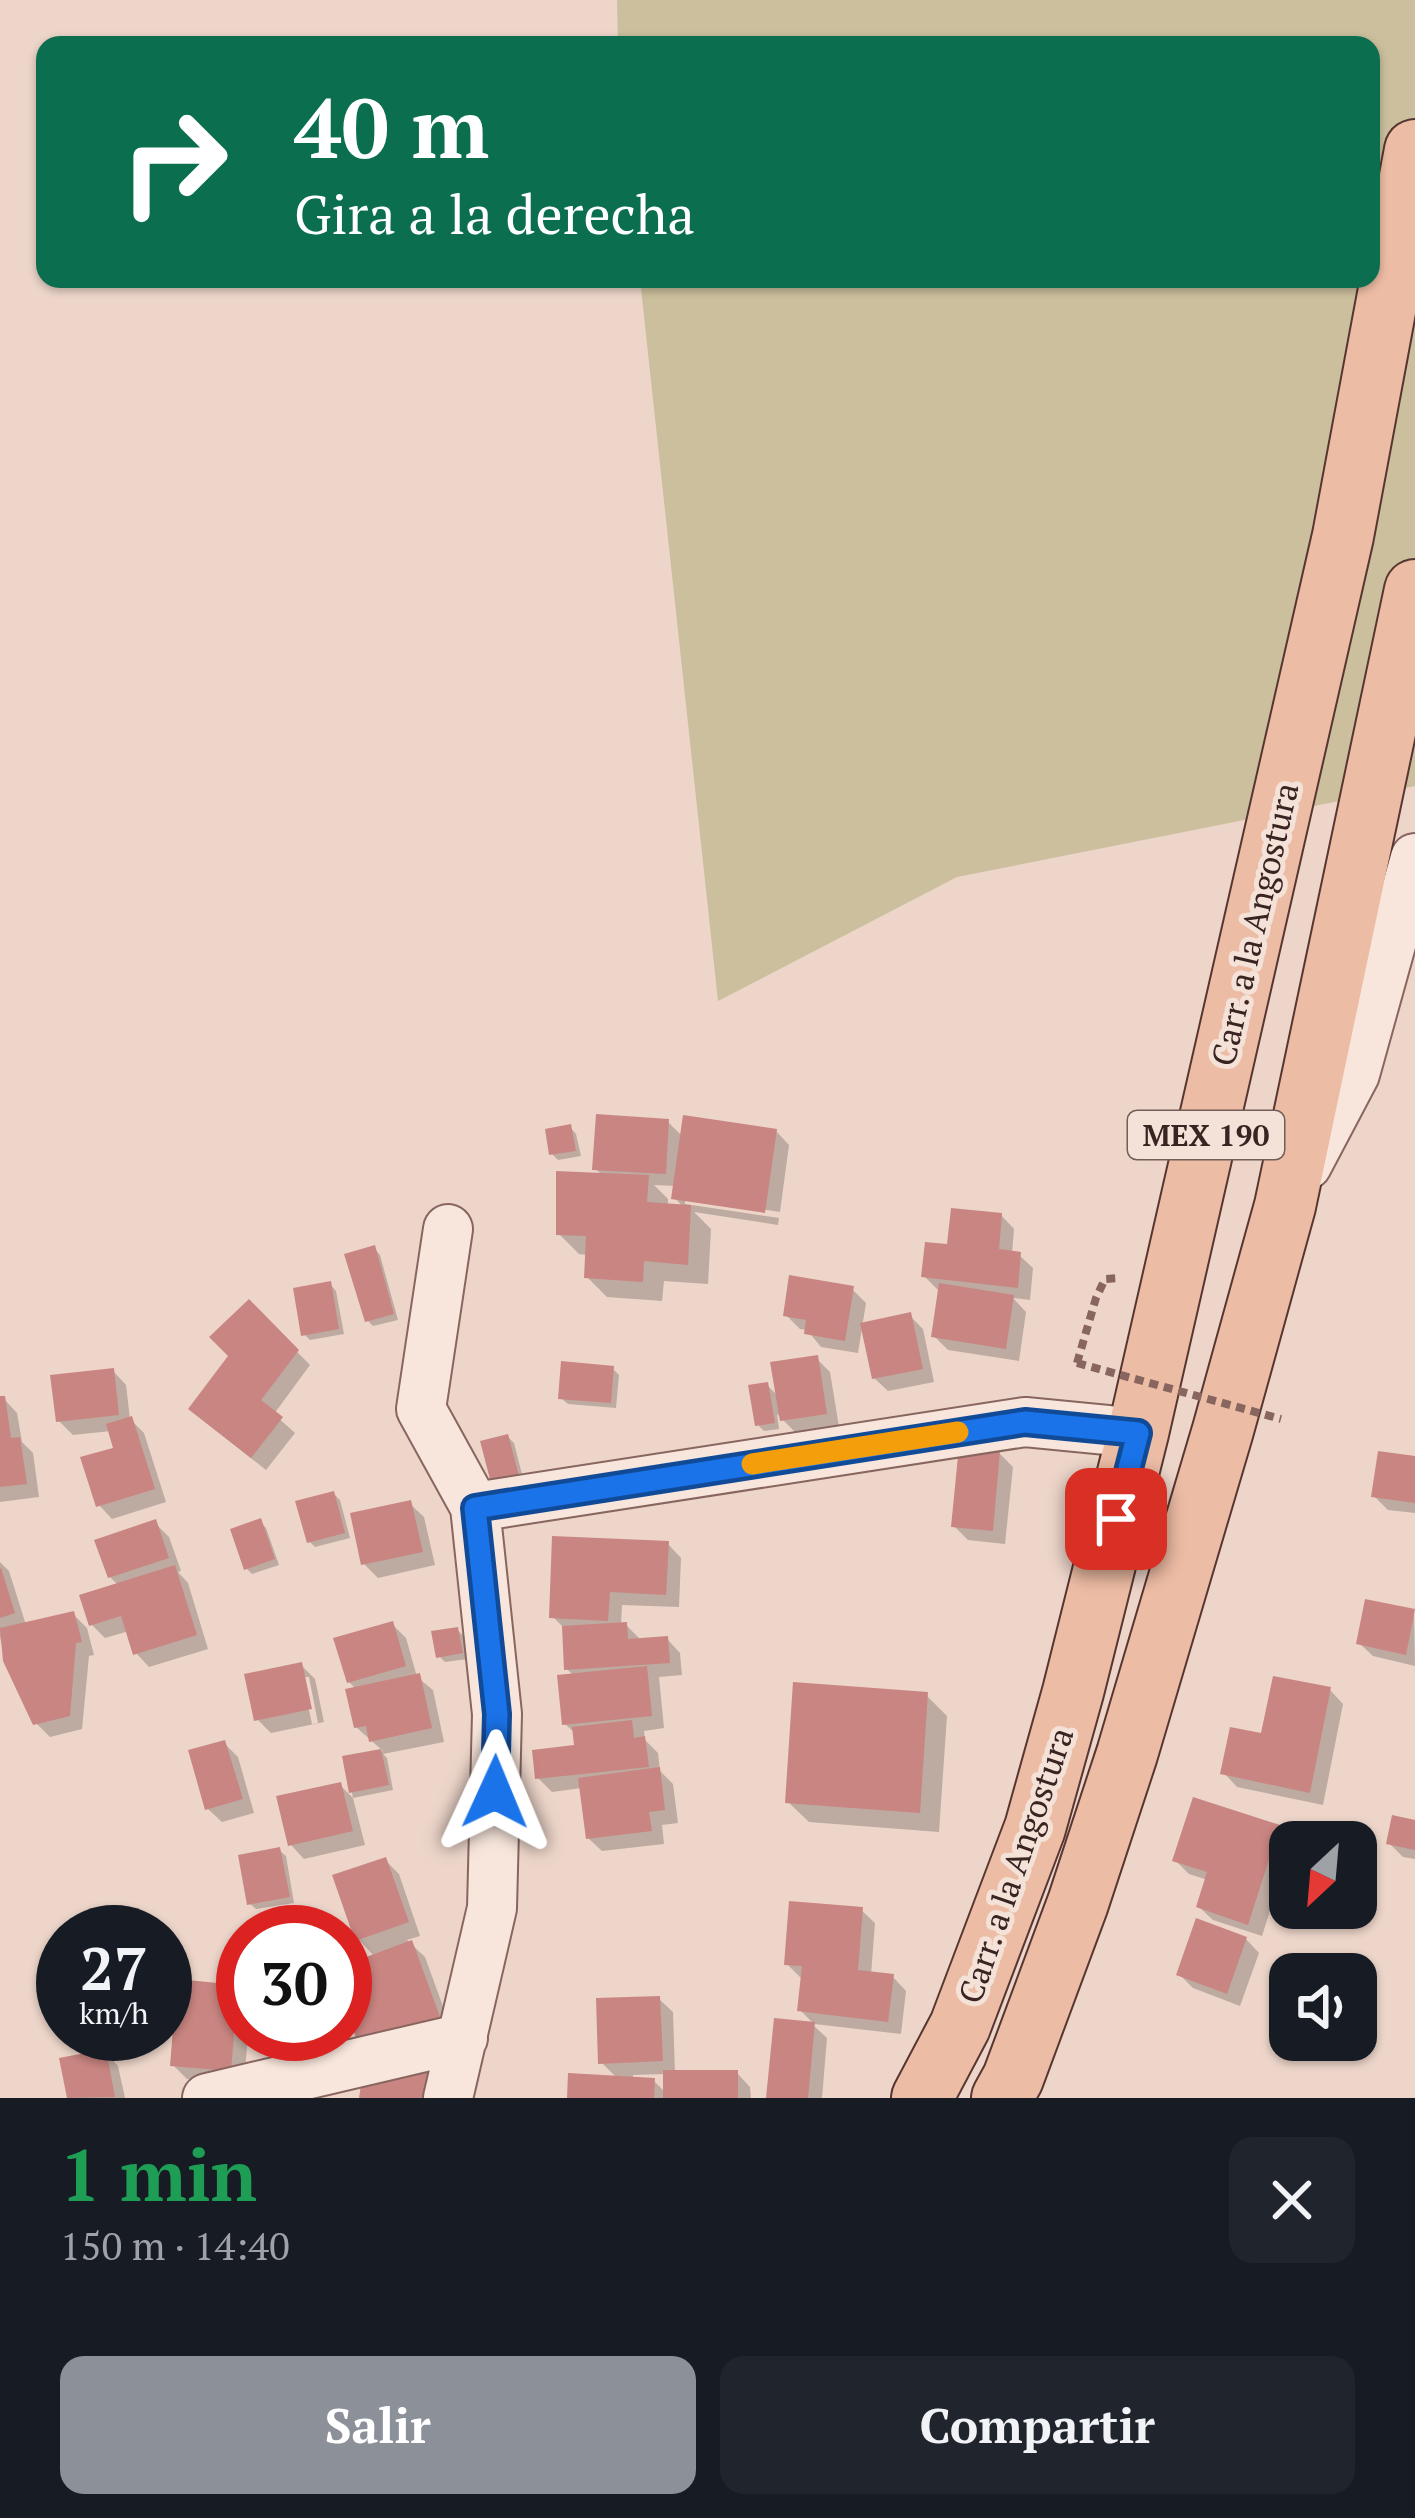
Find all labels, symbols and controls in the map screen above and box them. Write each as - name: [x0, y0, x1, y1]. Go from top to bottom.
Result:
- text: 40 m: [294, 71, 489, 182]
- icon: right: [96, 84, 252, 240]
- text: Gira a la derecha: [294, 178, 695, 249]
- street label: Carr. a la Angostura: [1201, 778, 1307, 1070]
- road number: MEX 190: [1128, 1111, 1284, 1159]
- pin: [1065, 1468, 1167, 1570]
- icon: arrive: [1083, 1486, 1149, 1552]
- street label: Carr. a la Angostura: [948, 1721, 1082, 2009]
- position arrow: [432, 1729, 558, 1855]
- north arrow: [1269, 1821, 1377, 1929]
- map controls: [1269, 1821, 1377, 2061]
- speed limit sign: 30: [216, 1905, 372, 2061]
- text: 27: [80, 1928, 148, 2007]
- button: sound: [1269, 1953, 1377, 2061]
- text: km/h: [79, 1993, 149, 2033]
- text: 1 min: [60, 2126, 257, 2222]
- button: close: [1229, 2137, 1355, 2263]
- text: 150 m · 14:40: [60, 2219, 290, 2271]
- button: Salir: [60, 2356, 696, 2494]
- button: Compartir: [720, 2356, 1355, 2494]

